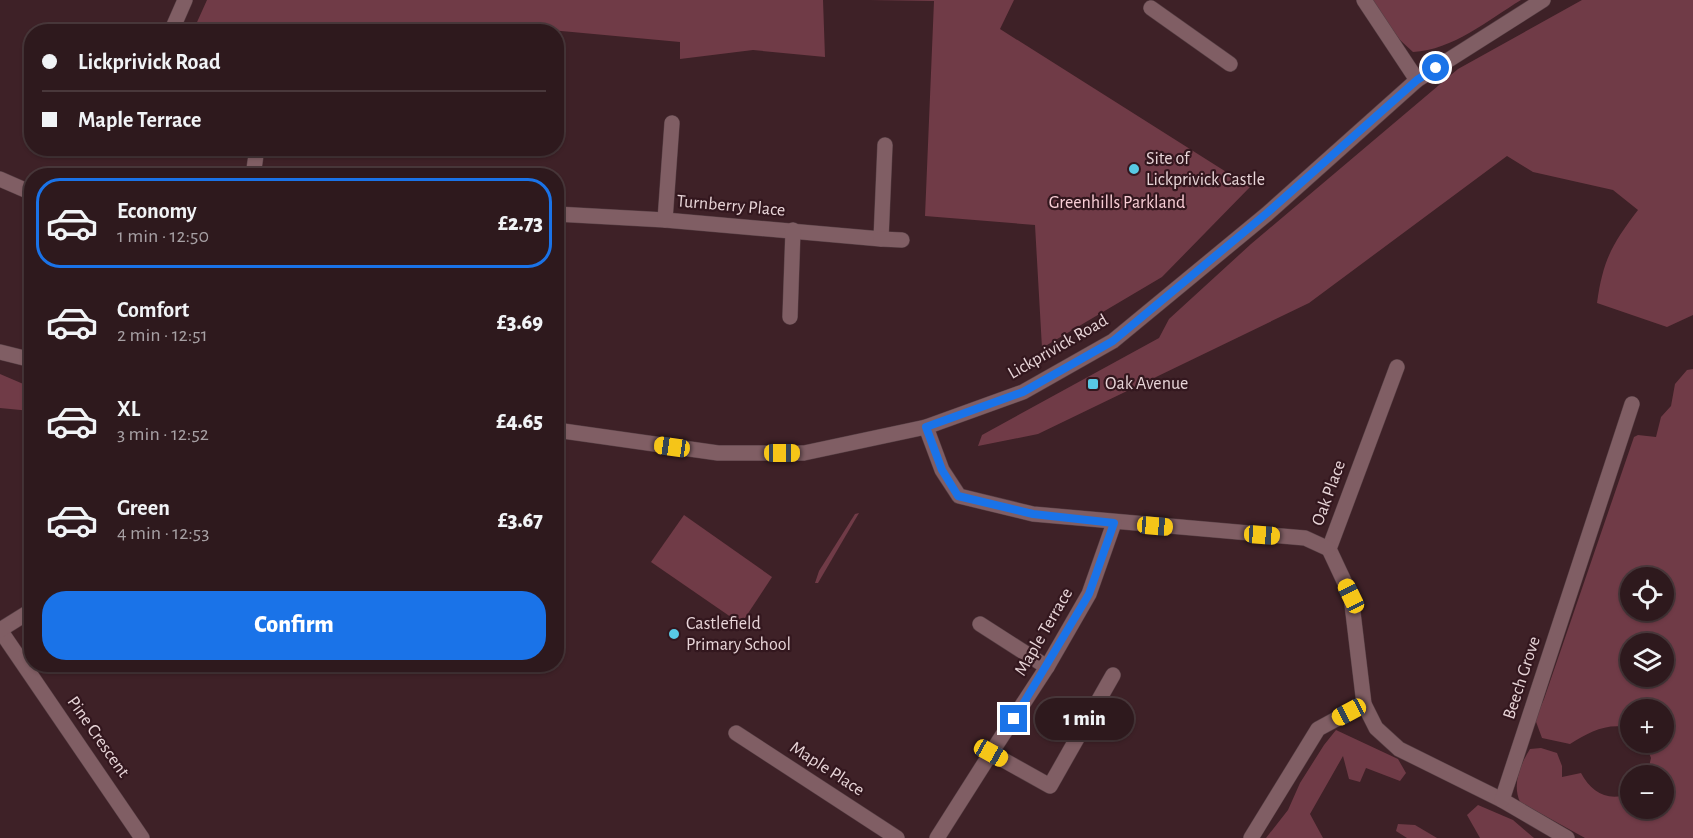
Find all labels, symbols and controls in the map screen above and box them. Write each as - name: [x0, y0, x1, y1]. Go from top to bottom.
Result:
- text: Lickprivick Road: [78, 51, 221, 73]
- route start: [1422, 54, 1449, 81]
- text: Maple Terrace: [78, 109, 201, 131]
- place label: Site of Lickprivick Castle: [1146, 150, 1265, 189]
- marker: Site of Lickprivick Castle: [1127, 162, 1141, 176]
- street label: Turnberry Place: [676, 192, 786, 220]
- park label: Greenhills Parkland: [1049, 194, 1185, 212]
- icon: car: [45, 196, 99, 250]
- text: Economy: [117, 200, 197, 222]
- text: £2.73: [498, 212, 543, 234]
- text: 1 min · 12:50: [117, 226, 209, 246]
- icon: car: [45, 295, 99, 349]
- text: Comfort: [117, 299, 189, 321]
- text: £3.69: [497, 311, 543, 333]
- street label: Lickprivick Road: [1005, 311, 1111, 383]
- text: 2 min · 12:51: [117, 325, 208, 345]
- place label: Oak Avenue: [1105, 375, 1188, 393]
- marker: Oak Avenue: [1086, 377, 1100, 391]
- icon: car: [45, 394, 99, 448]
- text: XL: [117, 398, 140, 420]
- text: £4.65: [496, 410, 543, 432]
- text: 3 min · 12:52: [117, 424, 209, 444]
- car: [653, 436, 691, 458]
- car: [764, 444, 800, 462]
- street label: Oak Place: [1309, 458, 1349, 528]
- icon: car: [45, 493, 99, 547]
- text: Green: [117, 497, 170, 519]
- text: £3.67: [498, 509, 543, 531]
- car: [1136, 515, 1174, 537]
- text: 4 min · 12:53: [117, 523, 209, 543]
- car: [1243, 525, 1281, 545]
- map controls: [1620, 567, 1674, 819]
- button: locate: [1620, 567, 1674, 621]
- car: [1335, 576, 1367, 616]
- street label: Maple Terrace: [1012, 585, 1076, 679]
- button: Confirm: [42, 591, 546, 660]
- place label: Castlefield Primary School: [686, 615, 791, 654]
- marker: Castlefield Primary School: [667, 627, 681, 641]
- button: layers: [1620, 633, 1674, 687]
- street label: Beech Grove: [1500, 634, 1544, 722]
- street label: Pine Crescent: [64, 693, 133, 781]
- car: [1329, 696, 1369, 728]
- callout: 1 min: [1035, 698, 1134, 740]
- button: +: [1620, 699, 1674, 753]
- route end: [1000, 705, 1027, 732]
- text: 1 min: [1063, 709, 1106, 729]
- car: [971, 736, 1011, 770]
- street label: Maple Place: [787, 738, 867, 800]
- button: −: [1620, 765, 1674, 819]

